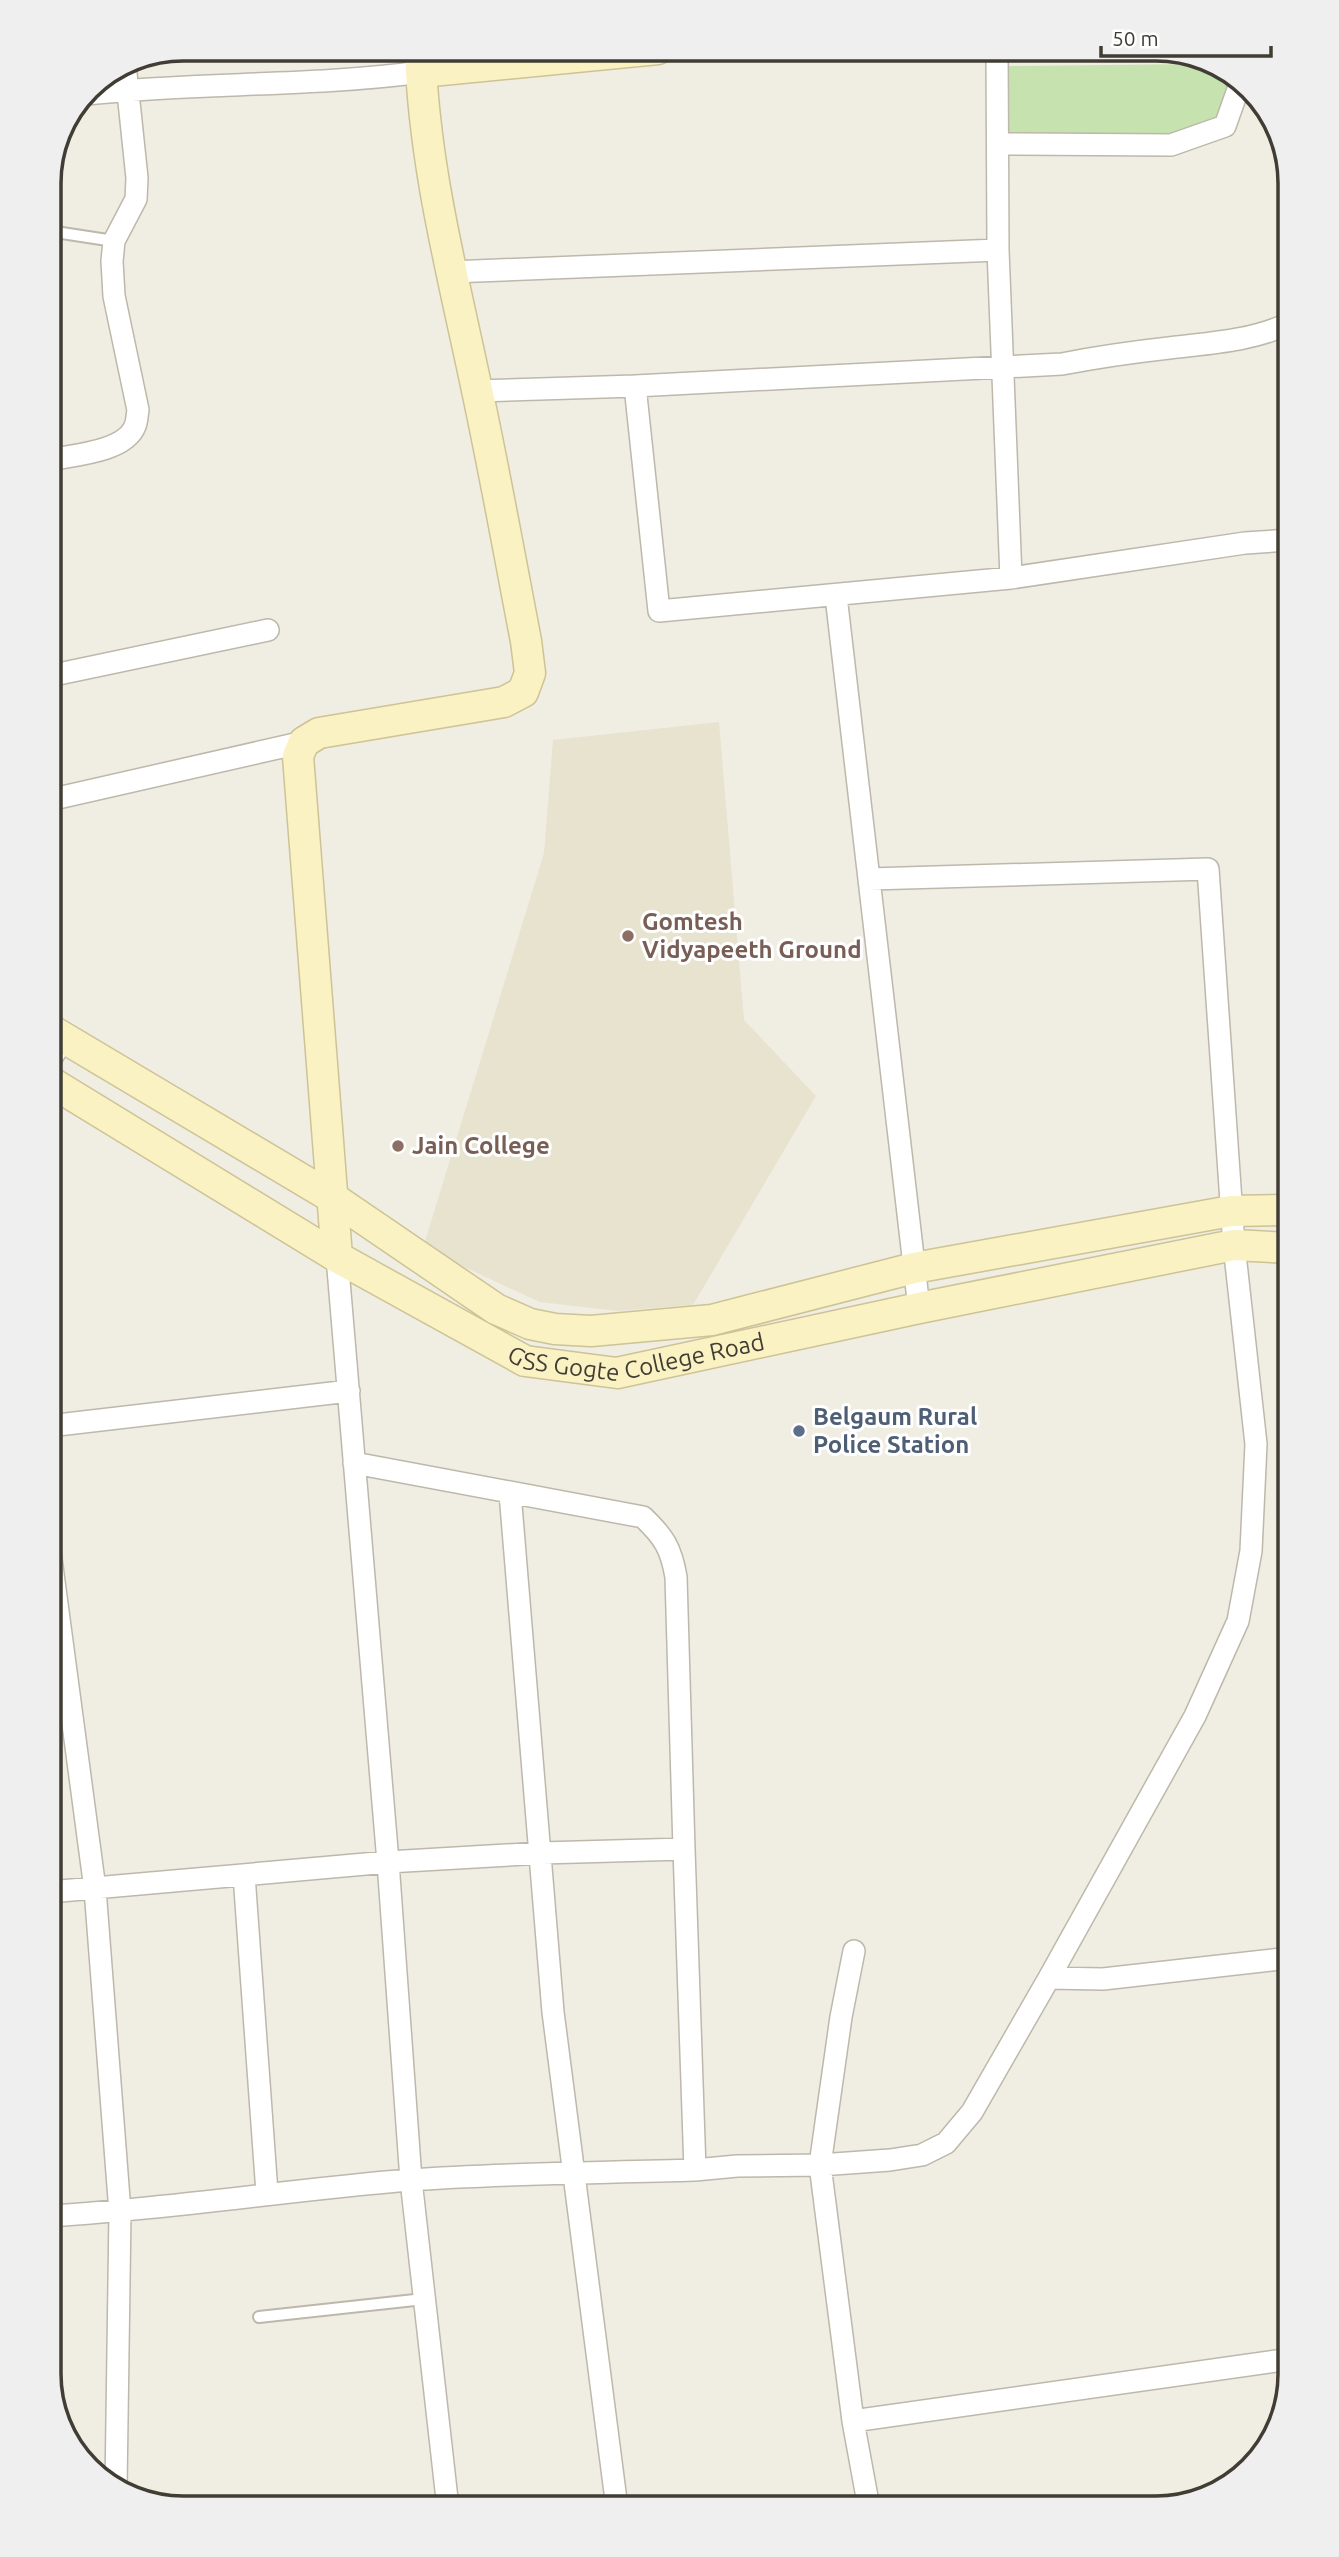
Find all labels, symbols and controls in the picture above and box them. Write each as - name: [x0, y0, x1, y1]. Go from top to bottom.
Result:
- scale bar: [1101, 14, 1271, 58]
- text: 50 m: [1112, 26, 1159, 50]
- place label: Gomtesh Vidyapeeth Ground: [642, 908, 862, 963]
- marker: Gomtesh Vidyapeeth Ground: [620, 928, 636, 944]
- place label: Jain College: [412, 1132, 550, 1159]
- marker: Jain College: [390, 1138, 406, 1154]
- street label: GSS Gogte College Road: [503, 1328, 767, 1386]
- place label: Belgaum Rural Police Station: [813, 1403, 977, 1458]
- marker: Belgaum Rural Police Station: [791, 1423, 807, 1439]

